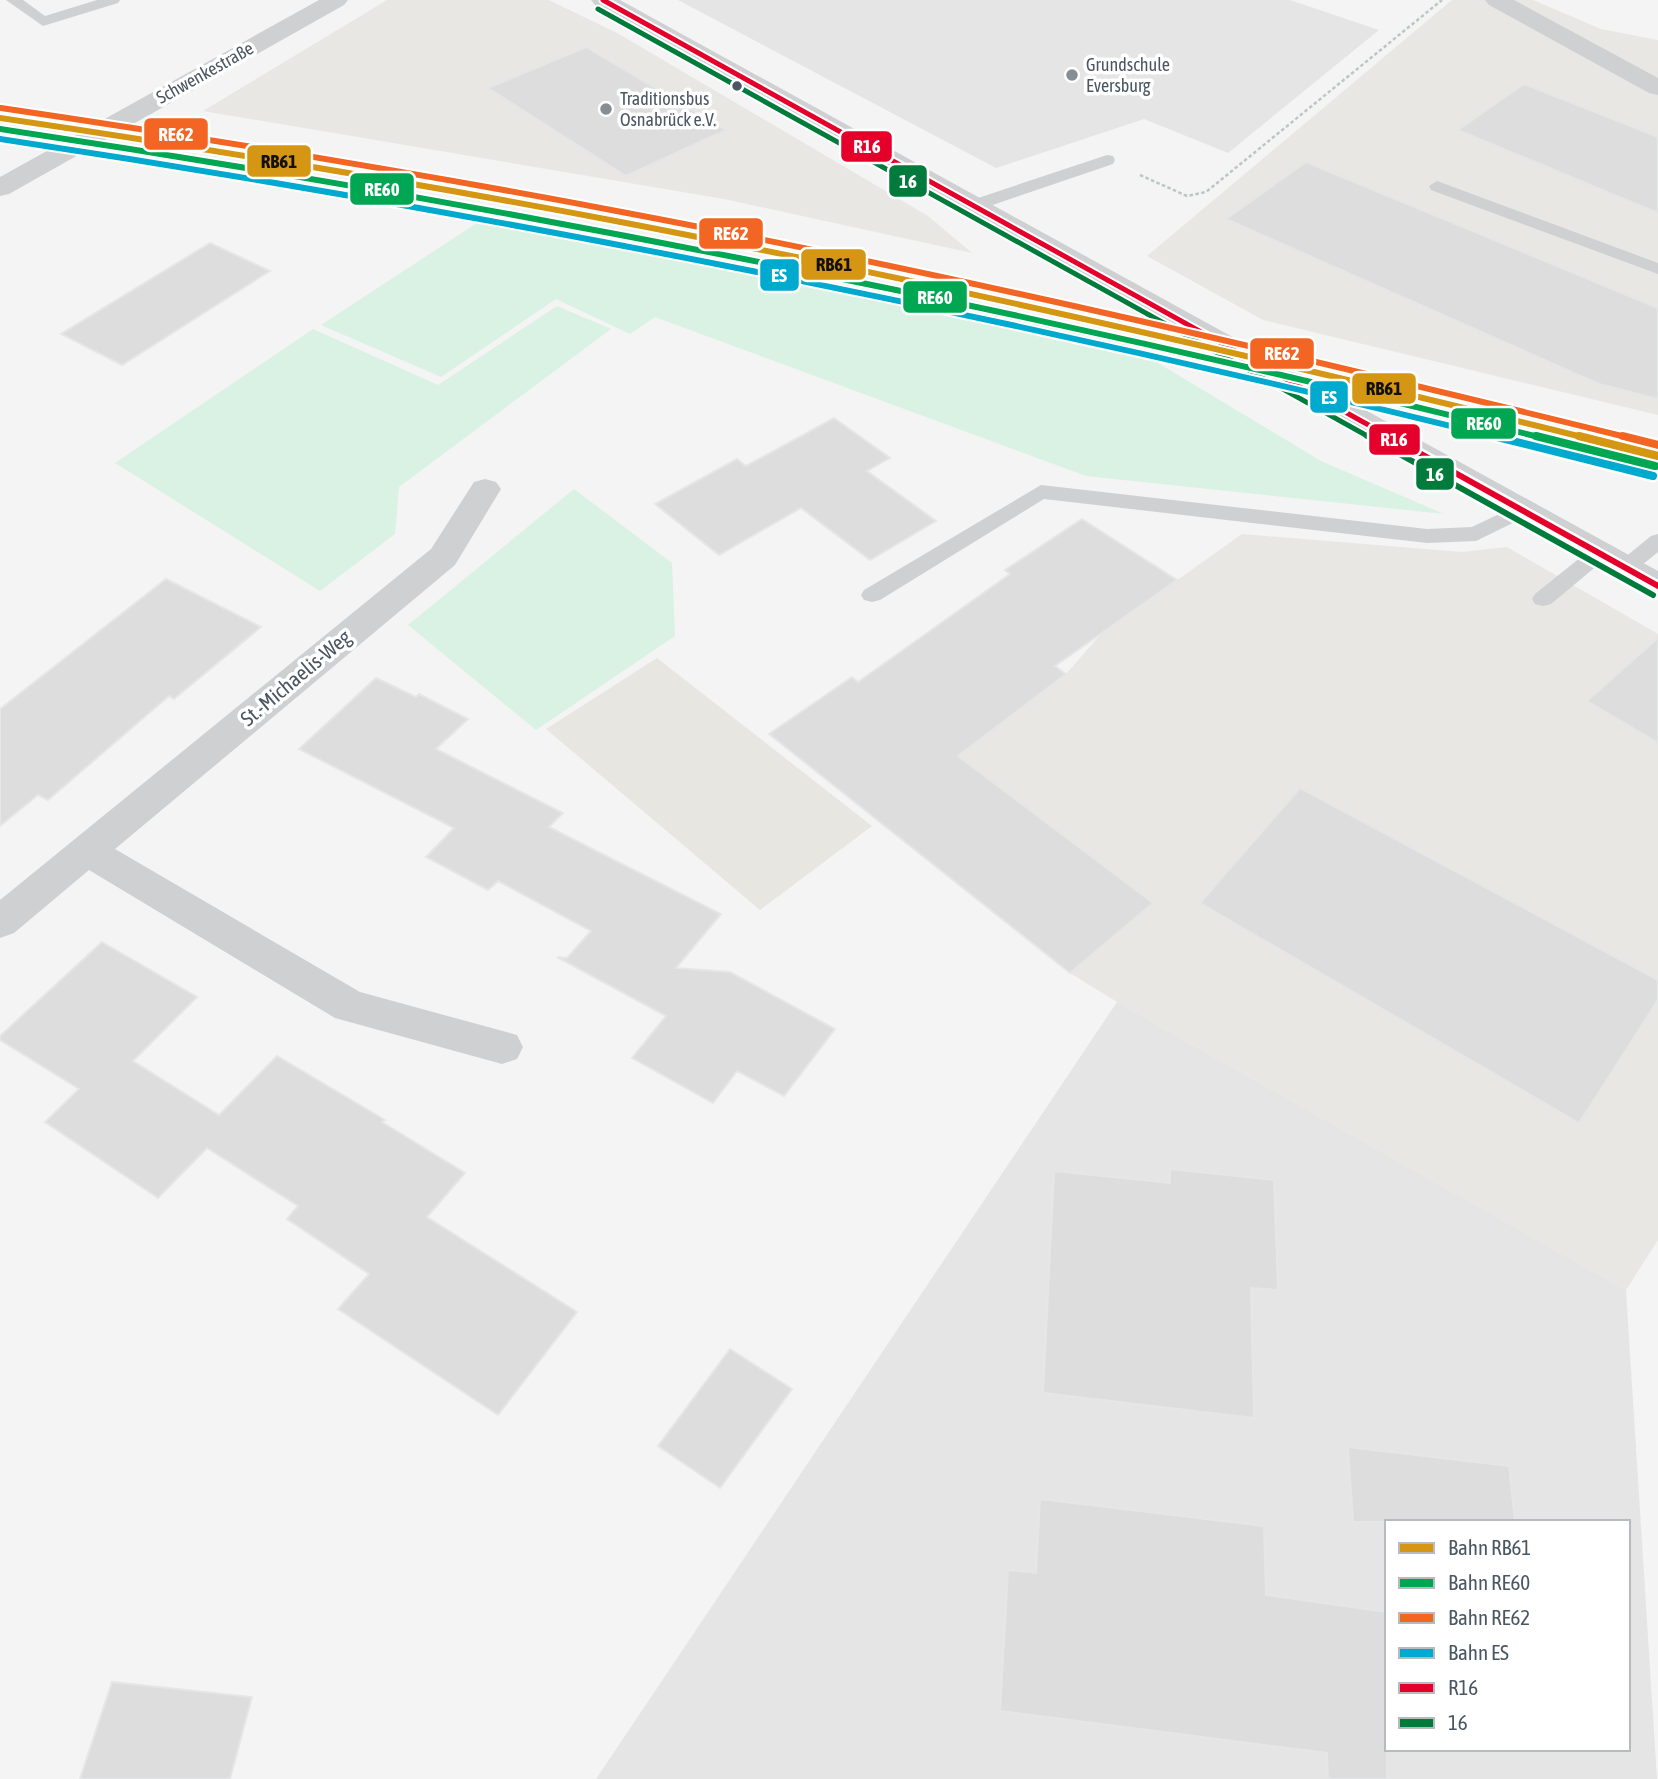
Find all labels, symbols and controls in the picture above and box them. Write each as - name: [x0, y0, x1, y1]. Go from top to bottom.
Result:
- street label: Schwenkestraße: [153, 37, 257, 108]
- place label: Grundschule Eversburg: [1086, 54, 1170, 96]
- marker: Grundschule Eversburg: [1064, 67, 1080, 83]
- unlabelled marker: [730, 79, 744, 93]
- place label: Traditionsbus Osnabrück e.V.: [620, 88, 716, 130]
- marker: Traditionsbus Osnabrück e.V.: [598, 101, 614, 117]
- line badge: RE62: [143, 117, 209, 151]
- text: RE62: [158, 123, 194, 145]
- line badge: R16: [840, 130, 893, 163]
- text: R16: [853, 135, 881, 157]
- line badge: RB61: [246, 144, 312, 178]
- text: RB61: [261, 150, 297, 172]
- line badge: 16: [888, 164, 928, 198]
- text: 16: [899, 170, 917, 192]
- line badge: RE60: [349, 172, 415, 206]
- text: RE60: [364, 178, 400, 200]
- line badge: RE62: [698, 217, 764, 250]
- text: RE62: [713, 222, 749, 244]
- line badge: RB61: [800, 248, 867, 281]
- text: RB61: [816, 253, 852, 275]
- line badge: ES: [759, 258, 800, 292]
- text: ES: [771, 264, 787, 286]
- line badge: RE60: [902, 280, 968, 314]
- text: RE60: [917, 286, 953, 308]
- line badge: RE62: [1249, 337, 1315, 370]
- text: RE62: [1264, 342, 1300, 364]
- line badge: RB61: [1351, 372, 1417, 405]
- text: RB61: [1366, 377, 1402, 399]
- line badge: ES: [1309, 380, 1349, 414]
- text: ES: [1321, 386, 1337, 408]
- line badge: RE60: [1450, 407, 1517, 440]
- text: RE60: [1466, 412, 1502, 434]
- line badge: R16: [1368, 423, 1421, 456]
- text: R16: [1380, 428, 1408, 450]
- line badge: 16: [1415, 457, 1455, 491]
- text: 16: [1426, 463, 1444, 485]
- street label: St.-Michaelis-Weg: [235, 624, 355, 730]
- legend: [1385, 1520, 1630, 1751]
- text: Bahn RB61: [1448, 1535, 1531, 1559]
- text: Bahn RE60: [1448, 1570, 1530, 1594]
- text: Bahn RE62: [1448, 1605, 1530, 1629]
- text: Bahn ES: [1448, 1640, 1509, 1664]
- text: R16: [1448, 1675, 1478, 1699]
- text: 16: [1448, 1710, 1468, 1734]

